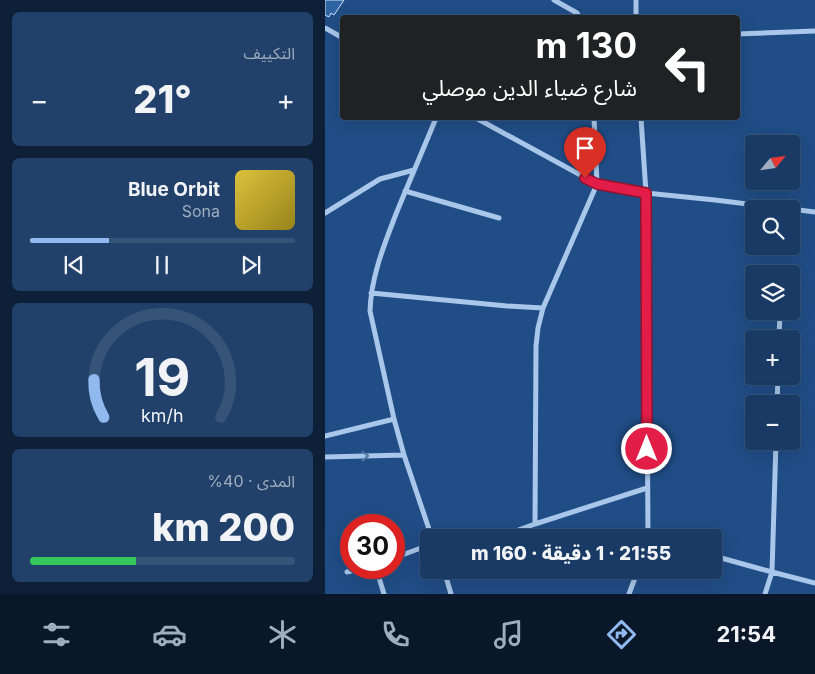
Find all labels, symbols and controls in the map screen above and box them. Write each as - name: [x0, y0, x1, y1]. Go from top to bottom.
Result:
- text: 130 m: [535, 24, 637, 66]
- icon: left: [655, 35, 720, 100]
- text: التكييف: [243, 43, 295, 63]
- text: شارع ضياء الدين موصلي: [422, 75, 637, 101]
- text: 21°: [133, 76, 192, 122]
- text: −: [30, 83, 49, 117]
- text: +: [276, 83, 295, 117]
- pin: [564, 127, 606, 178]
- icon: arrive: [571, 134, 599, 162]
- north arrow: [745, 135, 800, 190]
- map controls: [745, 135, 800, 450]
- text: Blue Orbit: [128, 178, 220, 201]
- button: search: [745, 200, 800, 255]
- text: Sona: [182, 201, 220, 221]
- icon: previous: [60, 251, 88, 279]
- icon: pause: [148, 251, 176, 279]
- icon: next: [237, 251, 265, 279]
- button: layers: [745, 265, 800, 320]
- button: +: [745, 330, 800, 385]
- text: 19: [134, 346, 191, 409]
- button: −: [745, 395, 800, 450]
- text: km/h: [141, 405, 184, 426]
- position arrow: [620, 422, 672, 474]
- one-way arrow: [361, 451, 369, 461]
- text: المدى · 40%: [207, 471, 295, 491]
- text: 200 km: [152, 504, 295, 550]
- speed limit sign: 30: [340, 514, 405, 579]
- text: 21:55 · 1 دقيقة · 160 m: [471, 542, 671, 565]
- icon: filters: [39, 617, 74, 652]
- icon: car: [152, 617, 187, 652]
- icon: climate: [265, 617, 300, 652]
- icon: phone: [378, 617, 413, 652]
- icon: music: [491, 617, 526, 652]
- icon: directions: [604, 617, 639, 652]
- text: 21:54: [716, 621, 776, 647]

